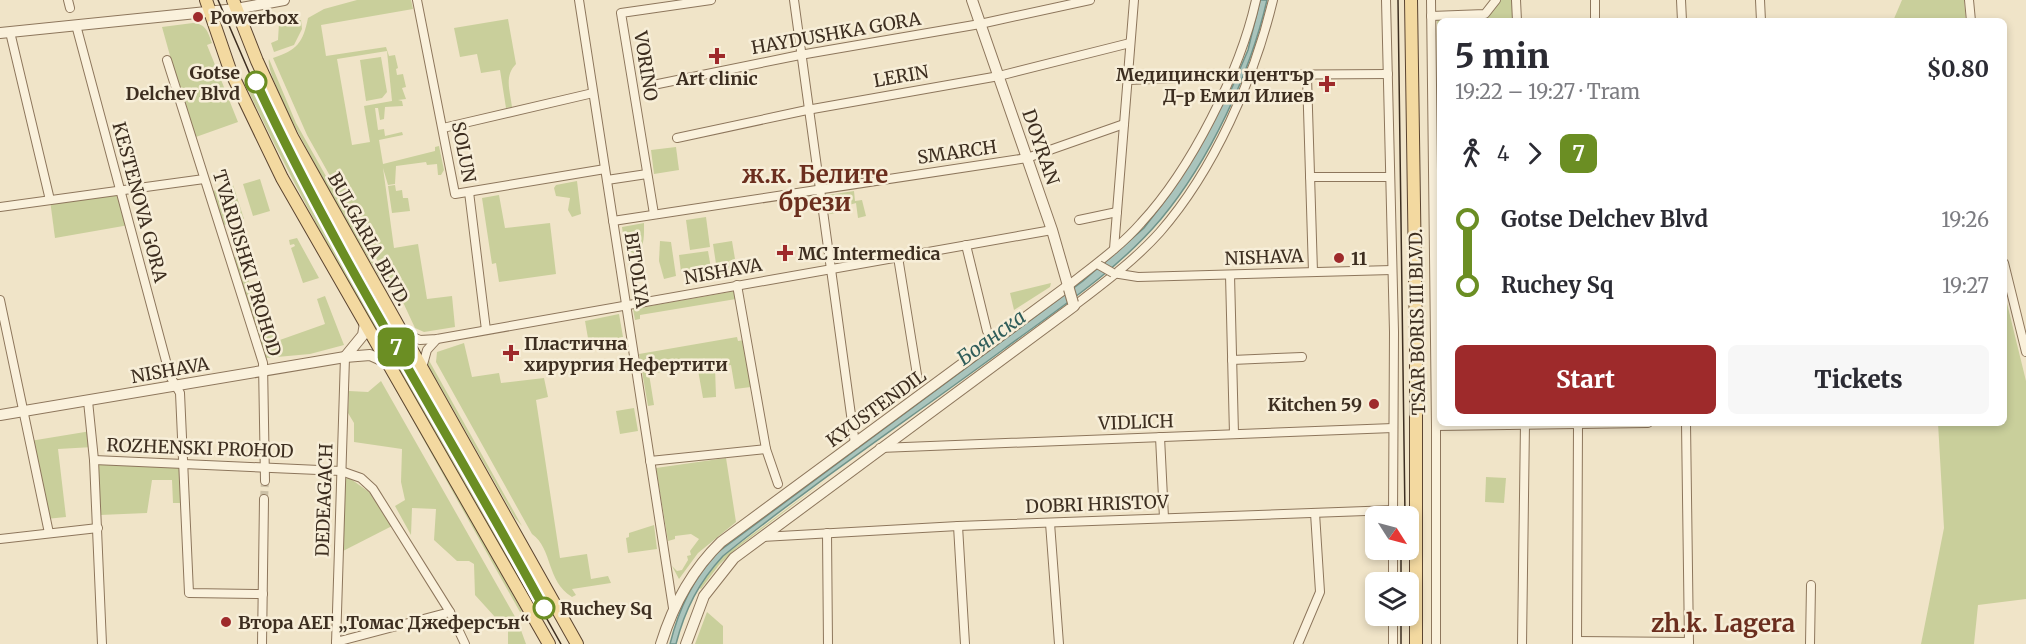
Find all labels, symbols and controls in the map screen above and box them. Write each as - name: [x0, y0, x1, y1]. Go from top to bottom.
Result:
- place label: Powerbox: [210, 6, 299, 29]
- street label: HAYDUSHKA GORA: [749, 7, 923, 59]
- marker: Powerbox: [191, 10, 205, 24]
- street label: VORINO: [629, 28, 663, 103]
- text: 5 min: [1455, 36, 1549, 77]
- marker: Art clinic: [708, 47, 726, 65]
- text: $0.80: [1927, 55, 1989, 83]
- street label: LERIN: [872, 60, 930, 92]
- place label: Gotse Delchev Blvd: [125, 61, 240, 105]
- place label: Медицински център Д-р Емил Илиев: [1116, 63, 1314, 107]
- place label: Art clinic: [675, 67, 758, 90]
- marker: Gotse Delchev Blvd: [245, 71, 267, 93]
- marker: Медицински център Д-р Емил Илиев: [1318, 75, 1336, 93]
- text: 19:22 – 19:27 · Tram: [1455, 79, 1640, 104]
- street label: DOYRAN: [1017, 106, 1065, 188]
- street label: KESTENOVA GORA: [108, 119, 173, 285]
- street label: SOLUN: [447, 120, 481, 184]
- street label: SMARCH: [916, 135, 998, 169]
- icon: walk: [1455, 137, 1488, 170]
- icon: forward: [1518, 137, 1551, 170]
- text: 7: [1572, 140, 1585, 167]
- text: 4: [1497, 141, 1509, 166]
- district label: ж.к. Белите брези: [742, 159, 888, 218]
- street label: TVARDISHKI PROHOD: [208, 167, 286, 359]
- street label: BULGARIA BLVD.: [323, 168, 415, 310]
- text: Gotse Delchev Blvd: [1501, 205, 1708, 233]
- text: 19:26: [1941, 207, 1989, 232]
- street label: TSAR BORIS III BLVD.: [1404, 228, 1430, 416]
- street label: BITOLYA: [620, 230, 654, 310]
- place label: MC Intermedica: [798, 242, 941, 265]
- marker: MC Intermedica: [776, 244, 794, 262]
- street label: NISHAVA: [1224, 244, 1304, 270]
- place label: 11: [1351, 247, 1367, 270]
- marker: 11: [1332, 251, 1346, 265]
- street label: NISHAVA: [682, 253, 764, 289]
- text: Ruchey Sq: [1501, 271, 1613, 299]
- text: 19:27: [1942, 273, 1989, 298]
- water label: Боянска: [952, 304, 1030, 370]
- line badge: 7: [376, 328, 416, 366]
- place label: Пластична хирургия Нефертити: [524, 332, 728, 376]
- text: 7: [390, 334, 402, 361]
- marker: Пластична хирургия Нефертити: [502, 344, 520, 362]
- button: Start: [1455, 345, 1716, 414]
- button: Tickets: [1728, 345, 1989, 414]
- street label: NISHAVA: [129, 352, 211, 388]
- street label: KYUSTENDIL: [822, 364, 930, 452]
- place label: Kitchen 59: [1267, 393, 1362, 416]
- marker: Kitchen 59: [1367, 397, 1381, 411]
- street label: VIDLICH: [1097, 409, 1174, 435]
- street label: ROZHENSKI PROHOD: [106, 433, 294, 463]
- street label: DEDEAGACH: [311, 443, 337, 557]
- street label: DOBRI HRISTOV: [1025, 490, 1170, 518]
- north arrow: [1365, 506, 1419, 560]
- map controls: [1365, 506, 1419, 626]
- button: layers: [1365, 572, 1419, 626]
- marker: Ruchey Sq: [533, 597, 555, 619]
- place label: Ruchey Sq: [560, 597, 652, 620]
- district label: zh.k. Lagera: [1651, 608, 1795, 639]
- place label: Втора АЕГ „Томас Джеферсън“: [238, 611, 530, 634]
- marker: Втора АЕГ „Томас Джеферсън“: [219, 615, 233, 629]

